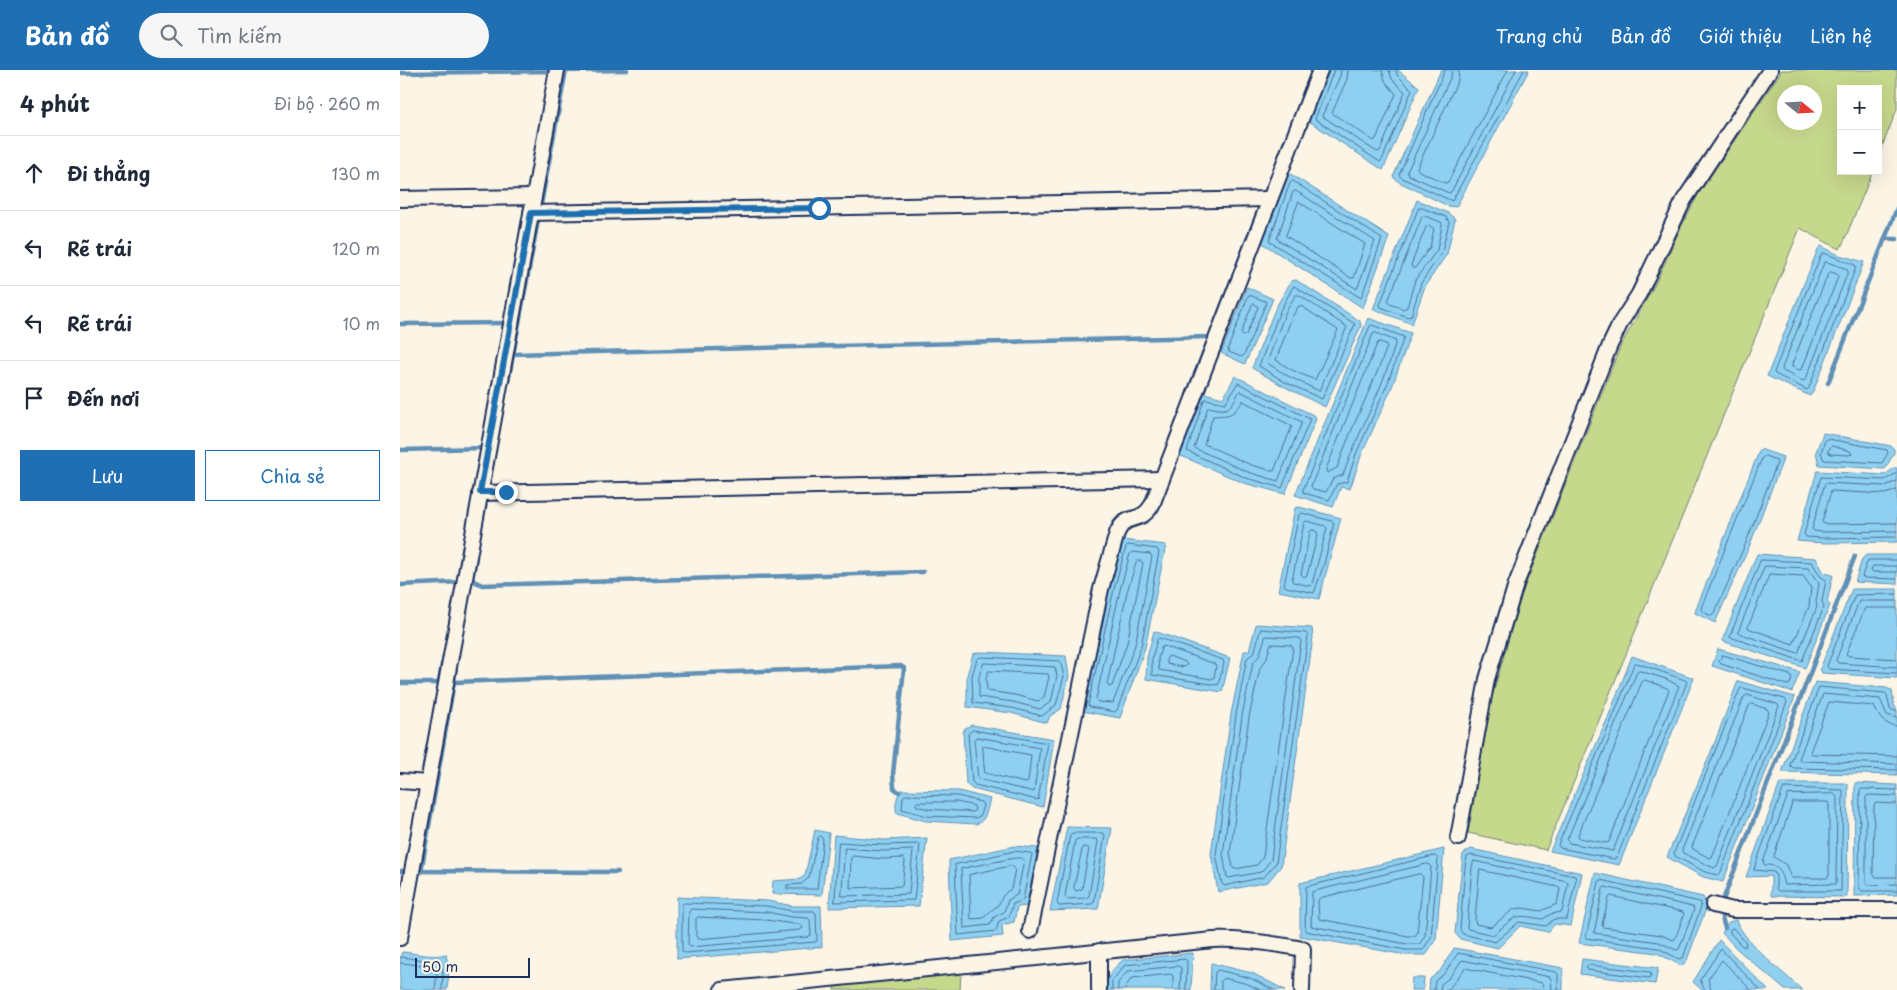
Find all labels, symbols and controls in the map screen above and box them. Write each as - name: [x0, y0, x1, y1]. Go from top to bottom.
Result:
- search box: [139, 13, 489, 58]
- text: Bản đồ: [25, 17, 109, 53]
- icon: search: [157, 21, 185, 49]
- text: Tìm kiếm: [197, 21, 282, 49]
- text: Trang chủ: [1496, 22, 1583, 49]
- text: Bản đồ: [1611, 22, 1671, 49]
- text: Giới thiệu: [1699, 22, 1782, 49]
- text: Liên hệ: [1810, 22, 1872, 49]
- north arrow: [1777, 85, 1822, 130]
- map controls: [1837, 85, 1882, 175]
- button: +: [1837, 85, 1882, 130]
- text: 4 phút: [20, 87, 90, 119]
- text: Đi bộ · 260 m: [274, 91, 380, 115]
- button: −: [1837, 130, 1882, 175]
- icon: ahead: [20, 159, 48, 187]
- text: Đi thẳng: [67, 159, 150, 187]
- text: 130 m: [332, 161, 380, 185]
- route start: [808, 197, 831, 220]
- icon: left: [20, 234, 48, 262]
- text: Rẽ trái: [67, 234, 132, 262]
- text: 120 m: [333, 236, 380, 260]
- icon: left: [20, 309, 48, 337]
- text: Rẽ trái: [67, 309, 132, 337]
- text: 10 m: [343, 311, 380, 335]
- icon: arrive: [20, 384, 48, 412]
- text: Đến nơi: [67, 384, 140, 412]
- button: Lưu: [20, 450, 195, 501]
- button: Chia sẻ: [205, 450, 380, 501]
- route end: [495, 481, 518, 504]
- scale bar: [415, 955, 530, 978]
- text: 50 m: [422, 956, 458, 977]

